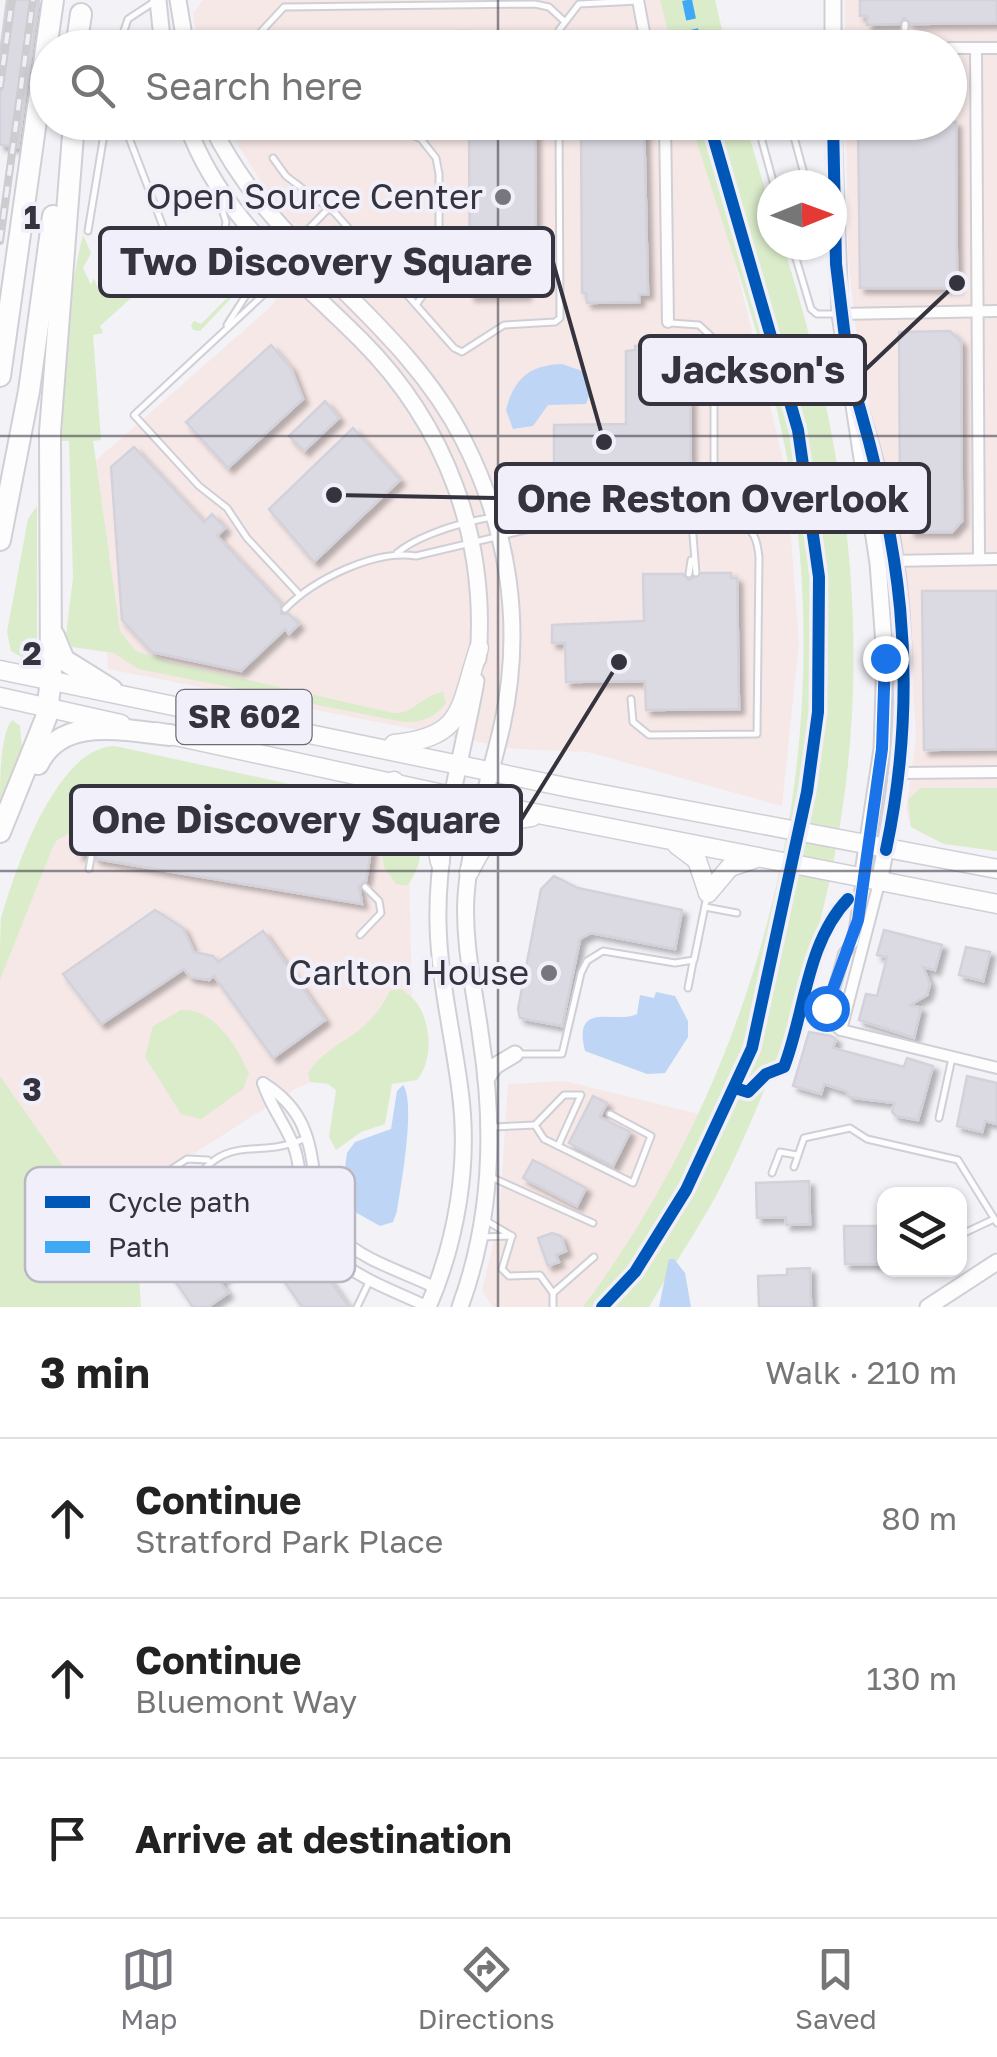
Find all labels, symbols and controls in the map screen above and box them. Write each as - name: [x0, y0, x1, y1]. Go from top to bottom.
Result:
- search box: [30, 30, 967, 140]
- icon: search: [65, 58, 120, 113]
- text: Search here: [145, 63, 363, 108]
- north arrow: [757, 170, 847, 260]
- place label: Open Source Center: [146, 175, 483, 217]
- marker: Open Source Center: [492, 186, 514, 208]
- text: 1: [24, 198, 40, 236]
- callout: Two Discovery Square: [100, 228, 553, 296]
- text: Two Discovery Square: [120, 238, 532, 284]
- callout: Jackson's: [640, 336, 865, 404]
- text: Jackson's: [661, 346, 845, 391]
- callout: One Reston Overlook: [496, 464, 929, 532]
- text: One Reston Overlook: [517, 475, 909, 520]
- text: 2: [22, 634, 42, 672]
- route end: [863, 636, 909, 682]
- road number: SR 602: [176, 690, 312, 744]
- callout: One Discovery Square: [71, 786, 521, 854]
- text: One Discovery Square: [91, 796, 501, 842]
- place label: Carlton House: [288, 951, 529, 993]
- marker: Carlton House: [538, 962, 560, 984]
- route start: [804, 986, 850, 1032]
- text: 3: [22, 1070, 42, 1108]
- legend: [25, 1167, 355, 1282]
- text: Cycle path: [108, 1185, 251, 1218]
- map controls: [877, 1187, 967, 1277]
- button: layers: [877, 1187, 967, 1277]
- text: Path: [108, 1230, 170, 1263]
- text: 3 min: [40, 1347, 150, 1397]
- text: Walk · 210 m: [765, 1353, 957, 1391]
- text: Continue: [135, 1477, 301, 1522]
- icon: ahead: [40, 1491, 95, 1546]
- text: 80 m: [881, 1499, 957, 1537]
- text: Stratford Park Place: [135, 1522, 443, 1560]
- text: Continue: [135, 1637, 301, 1682]
- icon: ahead: [40, 1651, 95, 1706]
- text: 130 m: [867, 1659, 957, 1697]
- text: Bluemont Way: [135, 1682, 357, 1720]
- icon: arrive: [40, 1811, 95, 1866]
- text: Arrive at destination: [135, 1816, 512, 1861]
- tab: Map: [120, 1942, 177, 2035]
- tab: Directions: [418, 1942, 555, 2035]
- tab: Saved: [795, 1942, 877, 2035]

